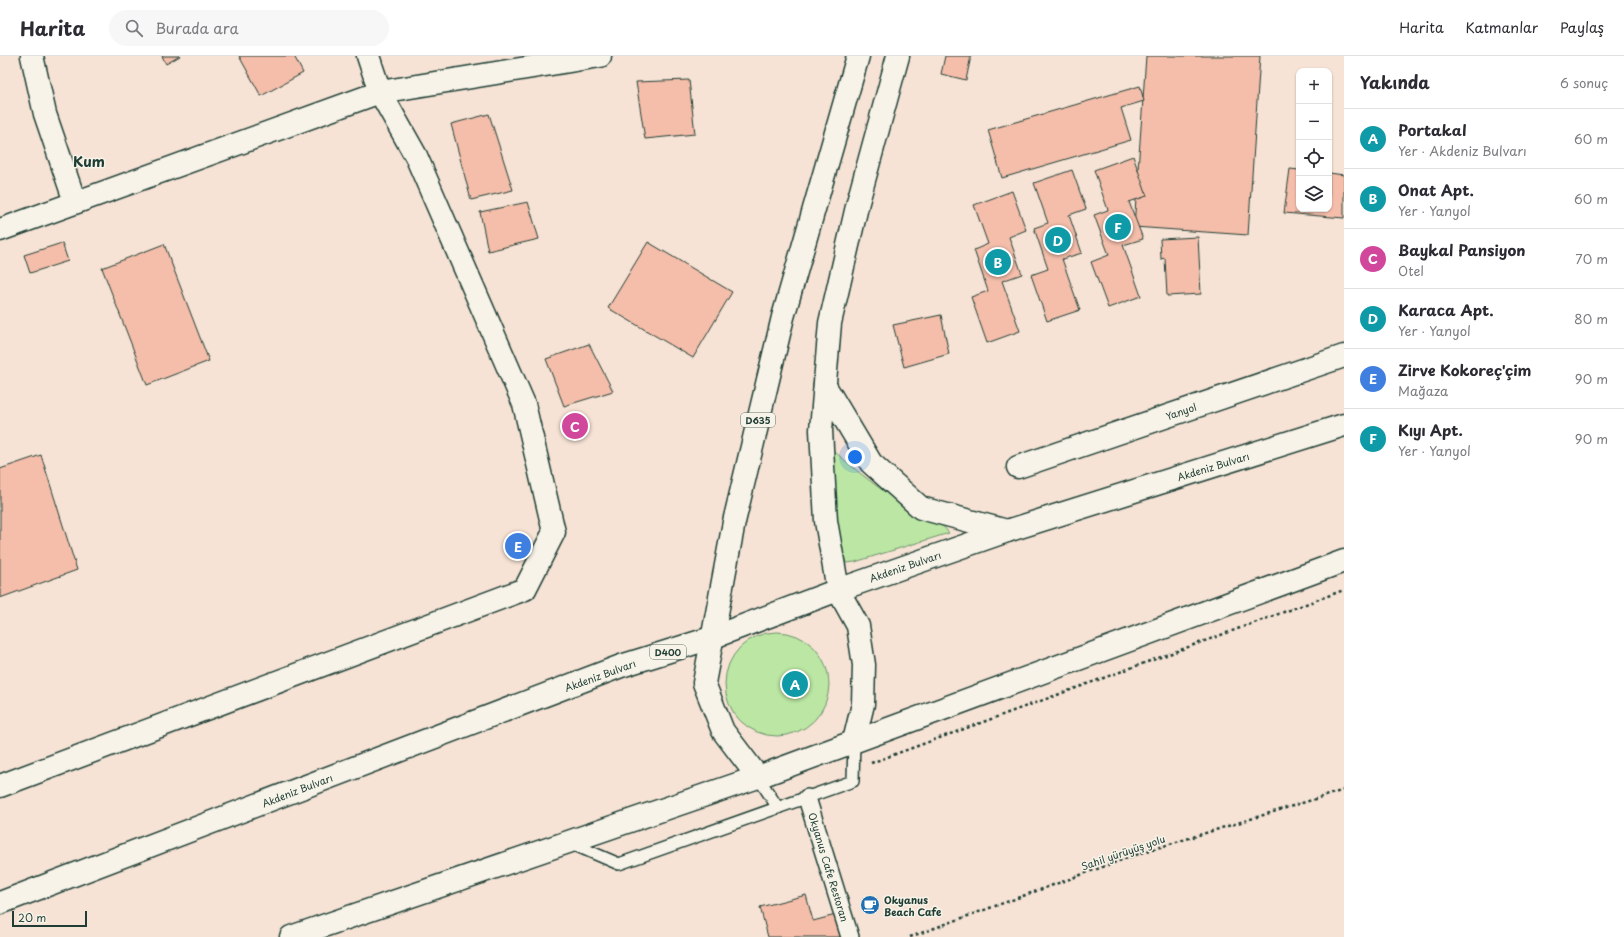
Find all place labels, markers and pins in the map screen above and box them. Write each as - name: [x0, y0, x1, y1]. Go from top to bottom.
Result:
- pin: F: [1105, 212, 1131, 242]
- pin: D: [1045, 225, 1071, 255]
- pin: B: [985, 247, 1011, 277]
- pin: C: [562, 411, 588, 441]
- pin: E: [505, 531, 531, 561]
- pin: A: [782, 669, 808, 699]
- place label: Okyanus Beach Cafe: [884, 892, 942, 919]
- cafe icon: Okyanus Beach Cafe: [859, 894, 881, 916]

